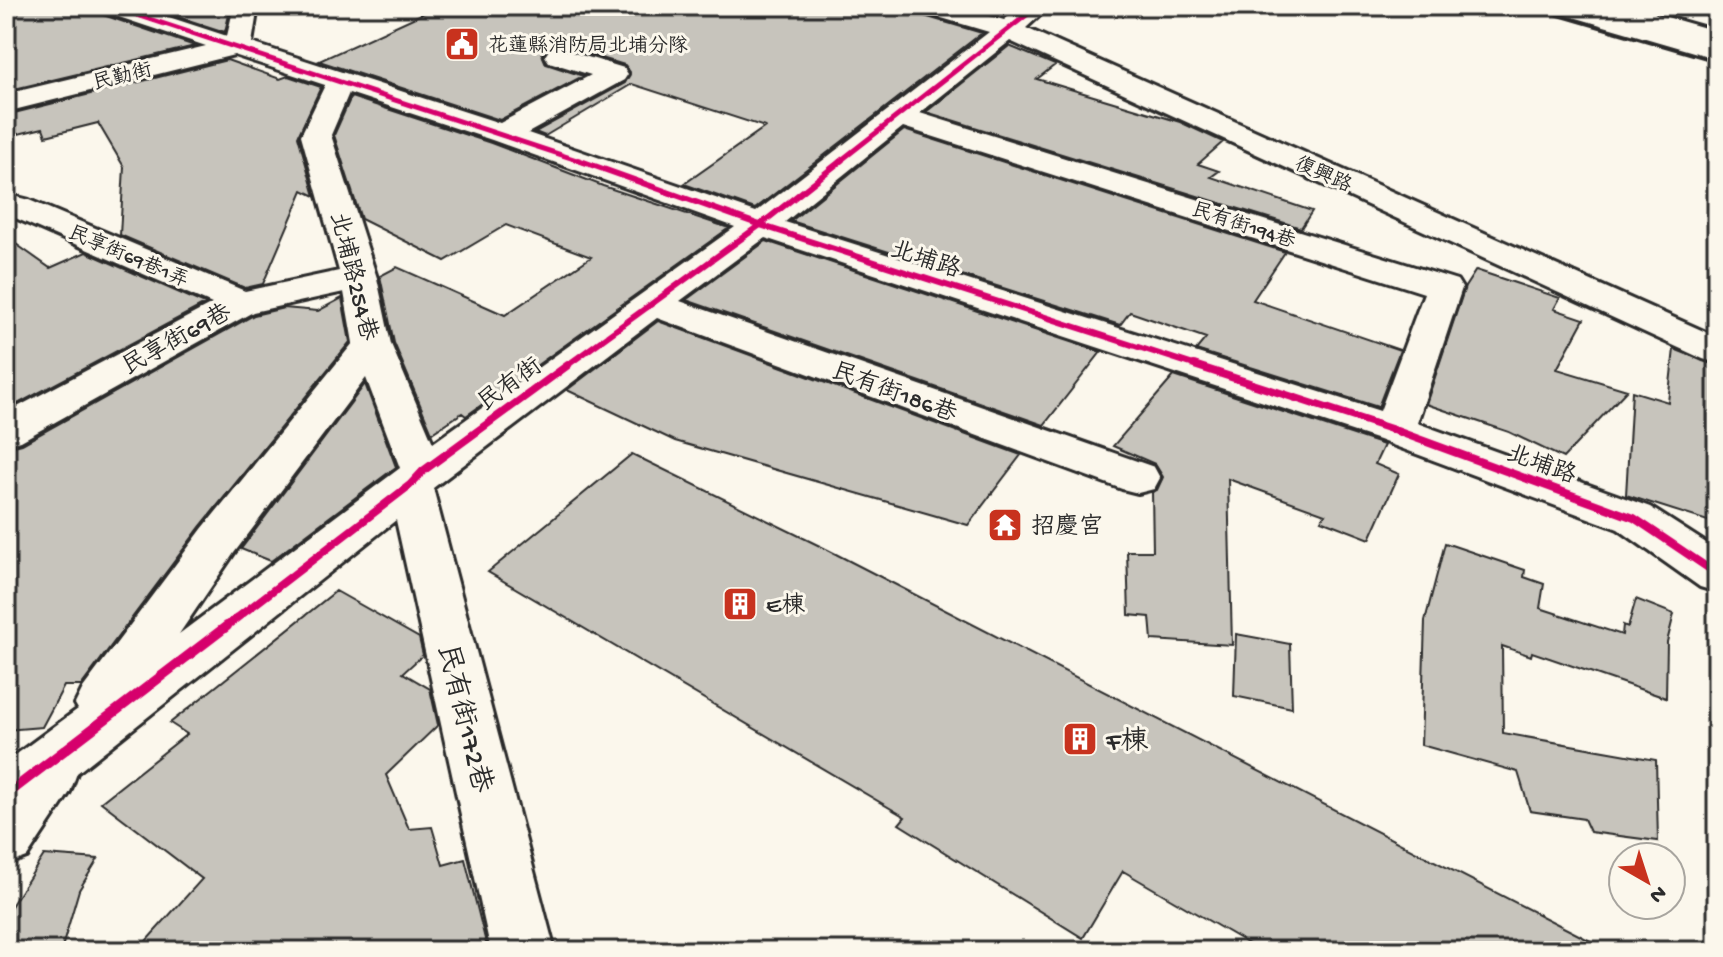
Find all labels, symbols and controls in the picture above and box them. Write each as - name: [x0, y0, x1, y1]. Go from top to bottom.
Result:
- public building icon: 花蓮縣消防局北埔分隊: [443, 25, 481, 63]
- place label: 花蓮縣消防局北埔分隊: [488, 34, 688, 59]
- street label: 民勤街: [90, 58, 155, 97]
- street label: 復興路: [1290, 152, 1356, 199]
- street label: 民有街194巷: [1188, 198, 1299, 255]
- street label: 北埔路254巷: [322, 209, 384, 344]
- street label: 民享街69巷1弄: [64, 221, 192, 294]
- street label: 北埔路: [886, 235, 964, 286]
- street label: 民享街69巷: [117, 297, 237, 383]
- street label: 民有街: [473, 352, 549, 419]
- street label: 民有街186巷: [827, 357, 961, 430]
- street label: 北埔路: [1502, 438, 1580, 492]
- temple icon: 招慶宮: [986, 506, 1024, 544]
- place label: 招慶宮: [1031, 513, 1103, 543]
- building icon: E棟: [721, 585, 759, 623]
- place label: E棟: [766, 592, 806, 622]
- street label: 民有街172巷: [428, 641, 499, 798]
- building icon: F棟: [1061, 720, 1099, 758]
- place label: F棟: [1105, 726, 1148, 760]
- north arrow: [1607, 841, 1687, 921]
- text: N: [1643, 879, 1671, 908]

